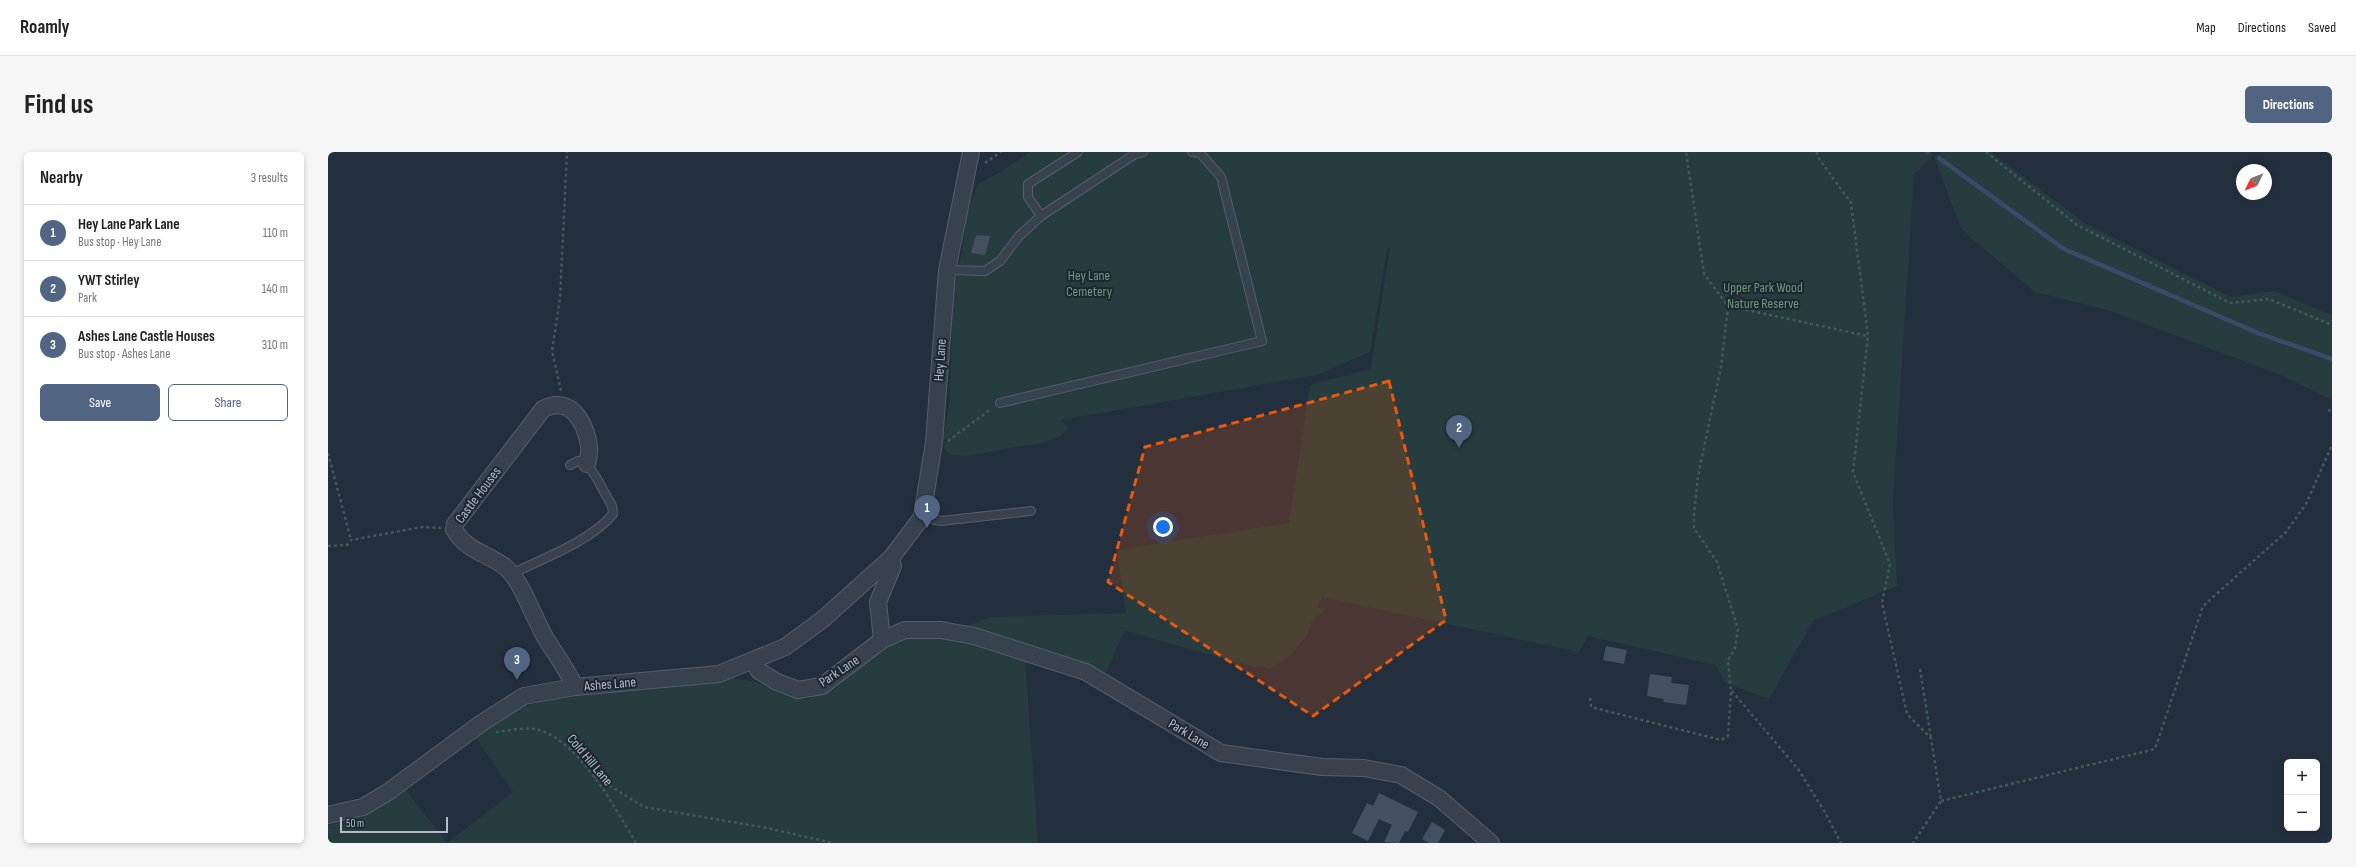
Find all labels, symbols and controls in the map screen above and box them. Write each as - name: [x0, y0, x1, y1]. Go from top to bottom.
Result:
- text: Roamly: [20, 16, 70, 39]
- text: Map: [2196, 19, 2216, 36]
- text: Directions: [2238, 19, 2286, 36]
- text: Saved: [2308, 19, 2336, 36]
- button: Directions: [2245, 86, 2332, 123]
- text: Find us: [24, 88, 93, 121]
- north arrow: [2236, 164, 2272, 200]
- text: Nearby: [40, 168, 83, 188]
- text: 3 results: [251, 170, 288, 186]
- text: Hey Lane Park Lane: [78, 215, 180, 234]
- text: 1: [50, 225, 56, 241]
- text: 110 m: [263, 225, 288, 241]
- text: Bus stop · Hey Lane: [78, 234, 161, 250]
- park label: Hey Lane Cemetery: [1066, 267, 1113, 300]
- text: YWT Stirley: [78, 271, 139, 290]
- park label: Upper Park Wood Nature Reserve: [1723, 279, 1803, 312]
- text: 2: [50, 281, 56, 297]
- text: 140 m: [262, 281, 288, 297]
- text: Park: [78, 290, 97, 306]
- text: Ashes Lane Castle Houses: [78, 327, 215, 346]
- text: 3: [50, 337, 56, 353]
- text: 310 m: [262, 337, 288, 353]
- street label: Hey Lane: [930, 338, 950, 382]
- text: Bus stop · Ashes Lane: [78, 346, 170, 362]
- button: Save: [40, 384, 160, 421]
- button: Share: [168, 384, 288, 421]
- pin: 2: [1446, 415, 1472, 448]
- street label: Castle Houses: [451, 463, 505, 527]
- pin: 1: [914, 495, 940, 528]
- your location: [1153, 517, 1173, 537]
- pin: 3: [504, 647, 530, 680]
- street label: Park Lane: [816, 651, 862, 691]
- street label: Ashes Lane: [582, 673, 637, 695]
- street label: Park Lane: [1165, 715, 1213, 753]
- street label: Cold Hill Lane: [563, 731, 617, 789]
- map controls: [2284, 759, 2320, 831]
- button: +: [2284, 759, 2320, 795]
- button: −: [2284, 795, 2320, 831]
- scale bar: [340, 815, 448, 834]
- text: 50 m: [346, 817, 364, 830]

